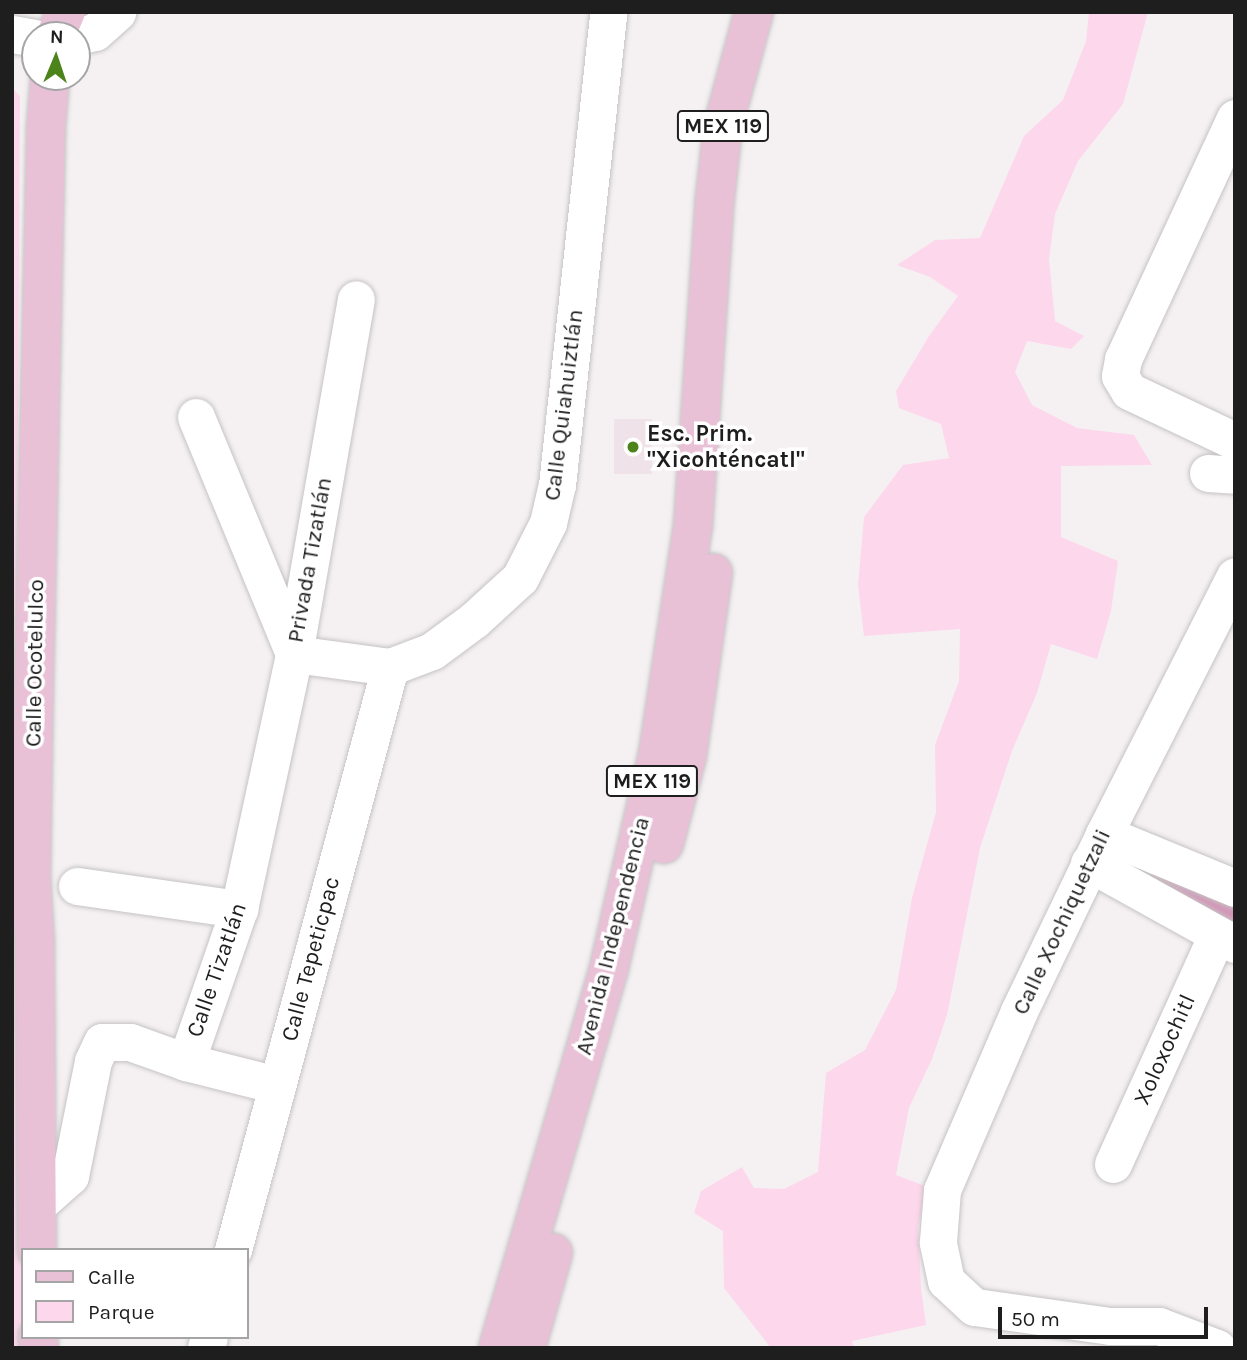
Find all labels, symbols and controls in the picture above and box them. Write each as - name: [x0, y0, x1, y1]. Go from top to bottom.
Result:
- north arrow: [21, 21, 91, 91]
- text: N: [49, 26, 64, 48]
- road number: MEX 119: [676, 108, 770, 144]
- street label: Calle Quiahuiztlán: [539, 308, 589, 502]
- place label: Esc. Prim. "Xicohténcatl": [647, 420, 805, 474]
- marker: Esc. Prim. "Xicohténcatl": [625, 439, 641, 455]
- street label: Privada Tizatlán: [282, 475, 338, 645]
- street label: Calle Ocotelulco: [20, 579, 50, 747]
- road number: MEX 119: [605, 764, 699, 798]
- street label: Avenida Independencia: [570, 814, 656, 1058]
- street label: Calle Xochiquetzali: [1007, 825, 1117, 1019]
- street label: Calle Tepeticpac: [276, 874, 346, 1044]
- street label: Calle Tizatlán: [181, 899, 253, 1041]
- street label: Xoloxochitl: [1128, 990, 1202, 1110]
- legend: [21, 1248, 248, 1339]
- text: Calle: [88, 1265, 135, 1289]
- scale bar: [1002, 1294, 1212, 1338]
- text: Parque: [88, 1300, 155, 1324]
- text: 50 m: [1011, 1307, 1060, 1331]

